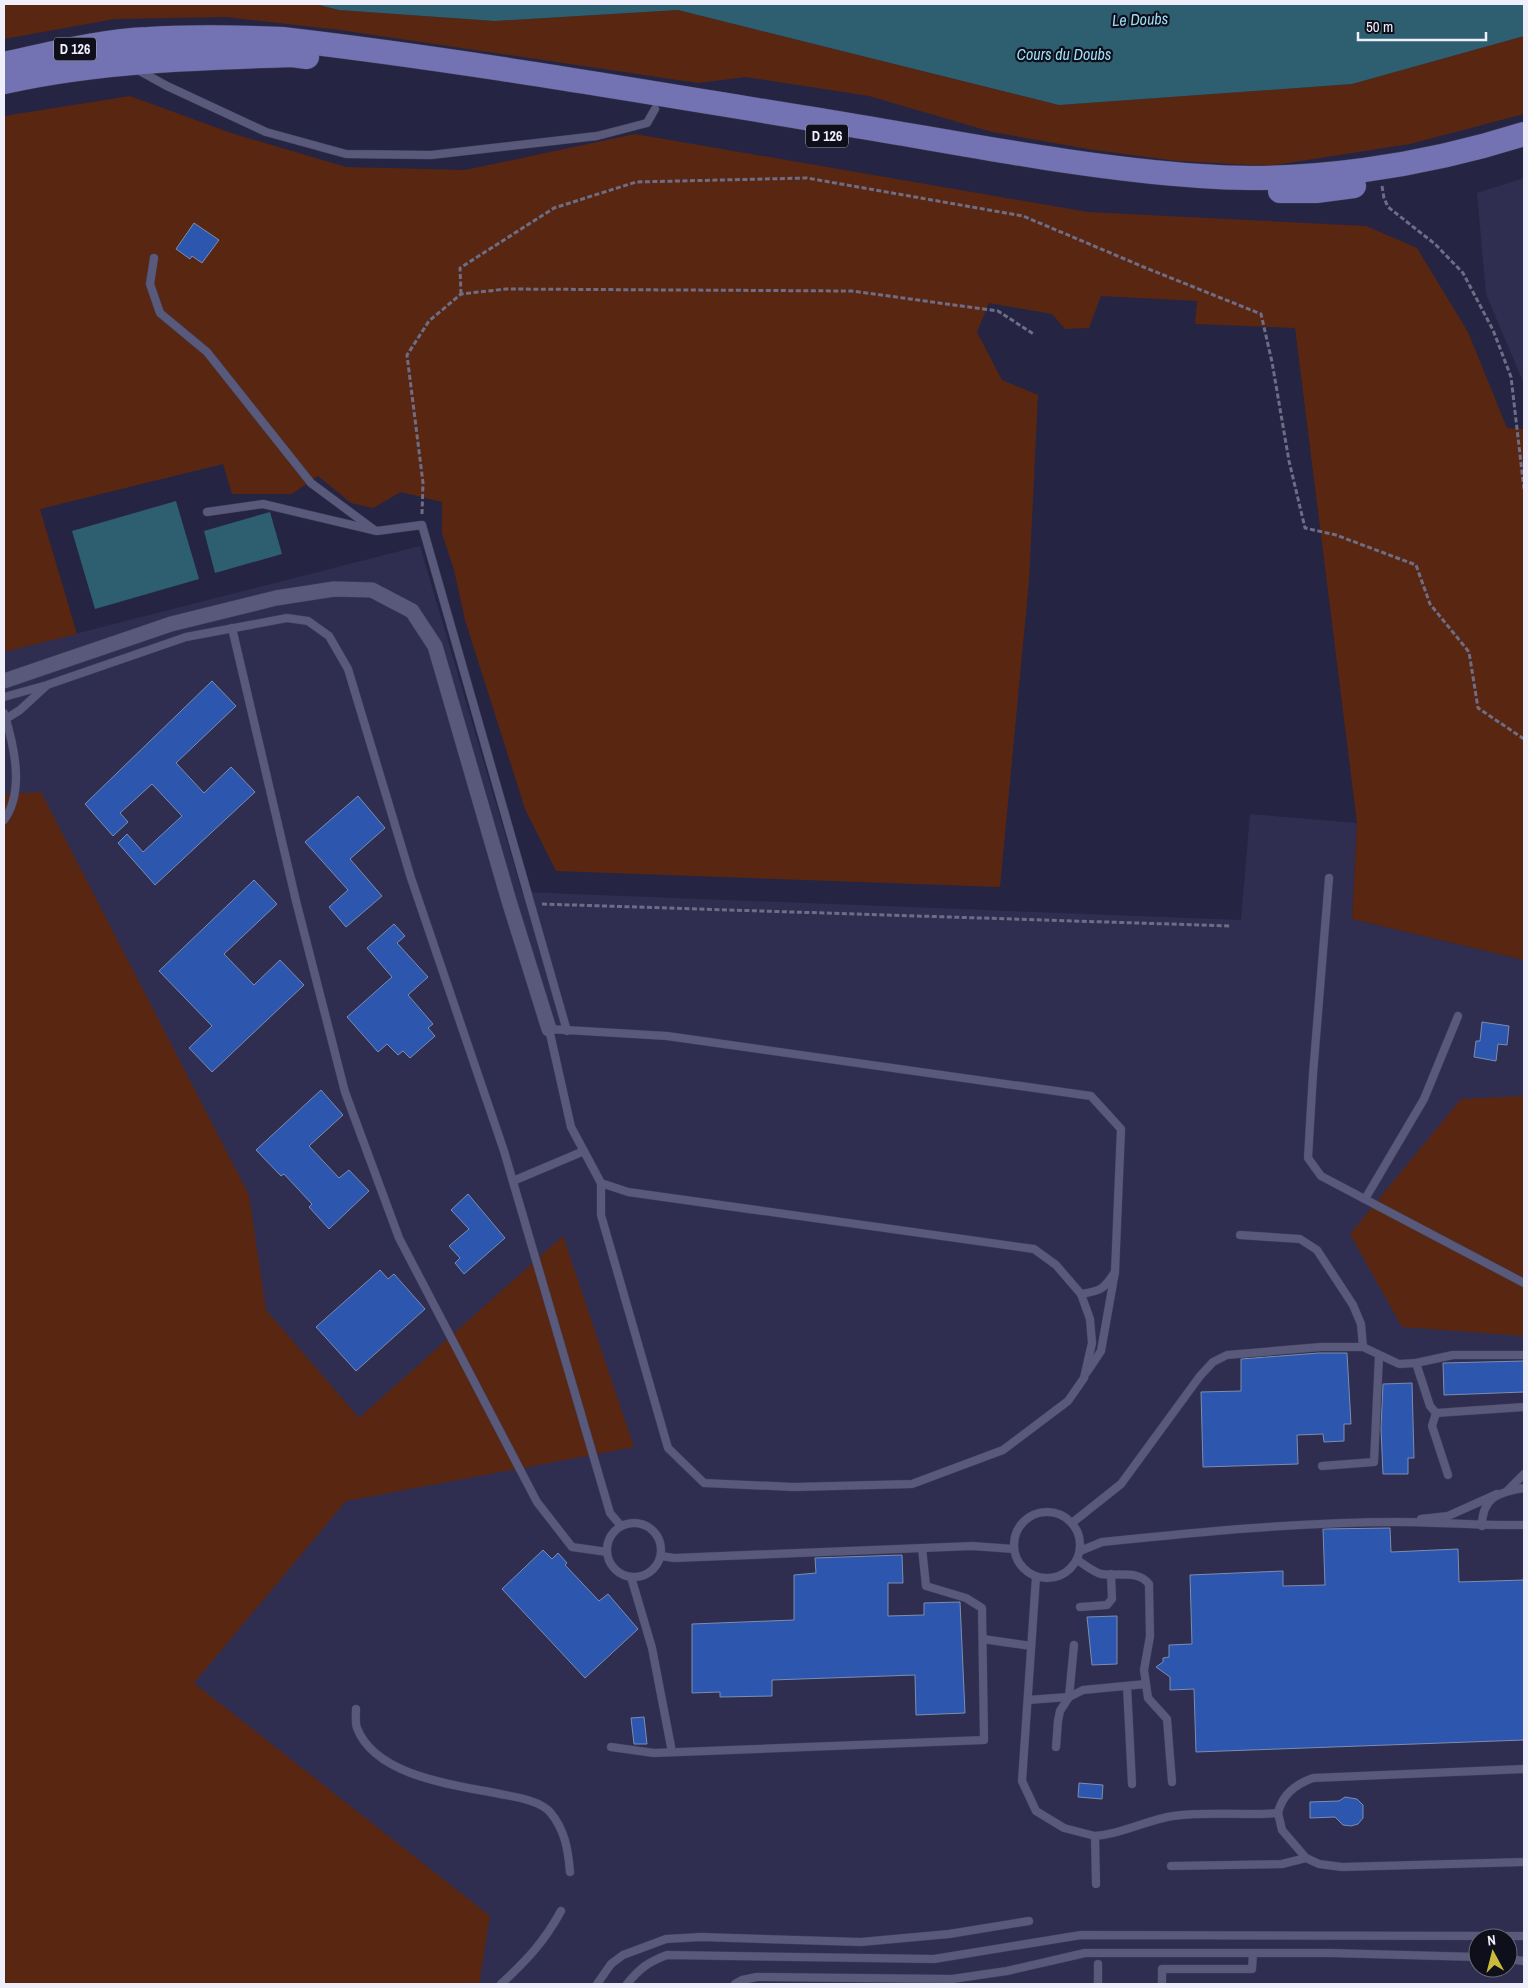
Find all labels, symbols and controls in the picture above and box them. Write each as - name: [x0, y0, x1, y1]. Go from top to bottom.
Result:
- water label: Le Doubs: [1112, 7, 1169, 31]
- scale bar: [1358, 10, 1486, 42]
- text: 50 m: [1366, 16, 1393, 37]
- road number: D 126: [54, 38, 96, 61]
- water label: Cours du Doubs: [1017, 43, 1112, 65]
- road number: D 126: [806, 124, 848, 148]
- north arrow: [1468, 1928, 1518, 1978]
- text: N: [1486, 1931, 1497, 1950]

